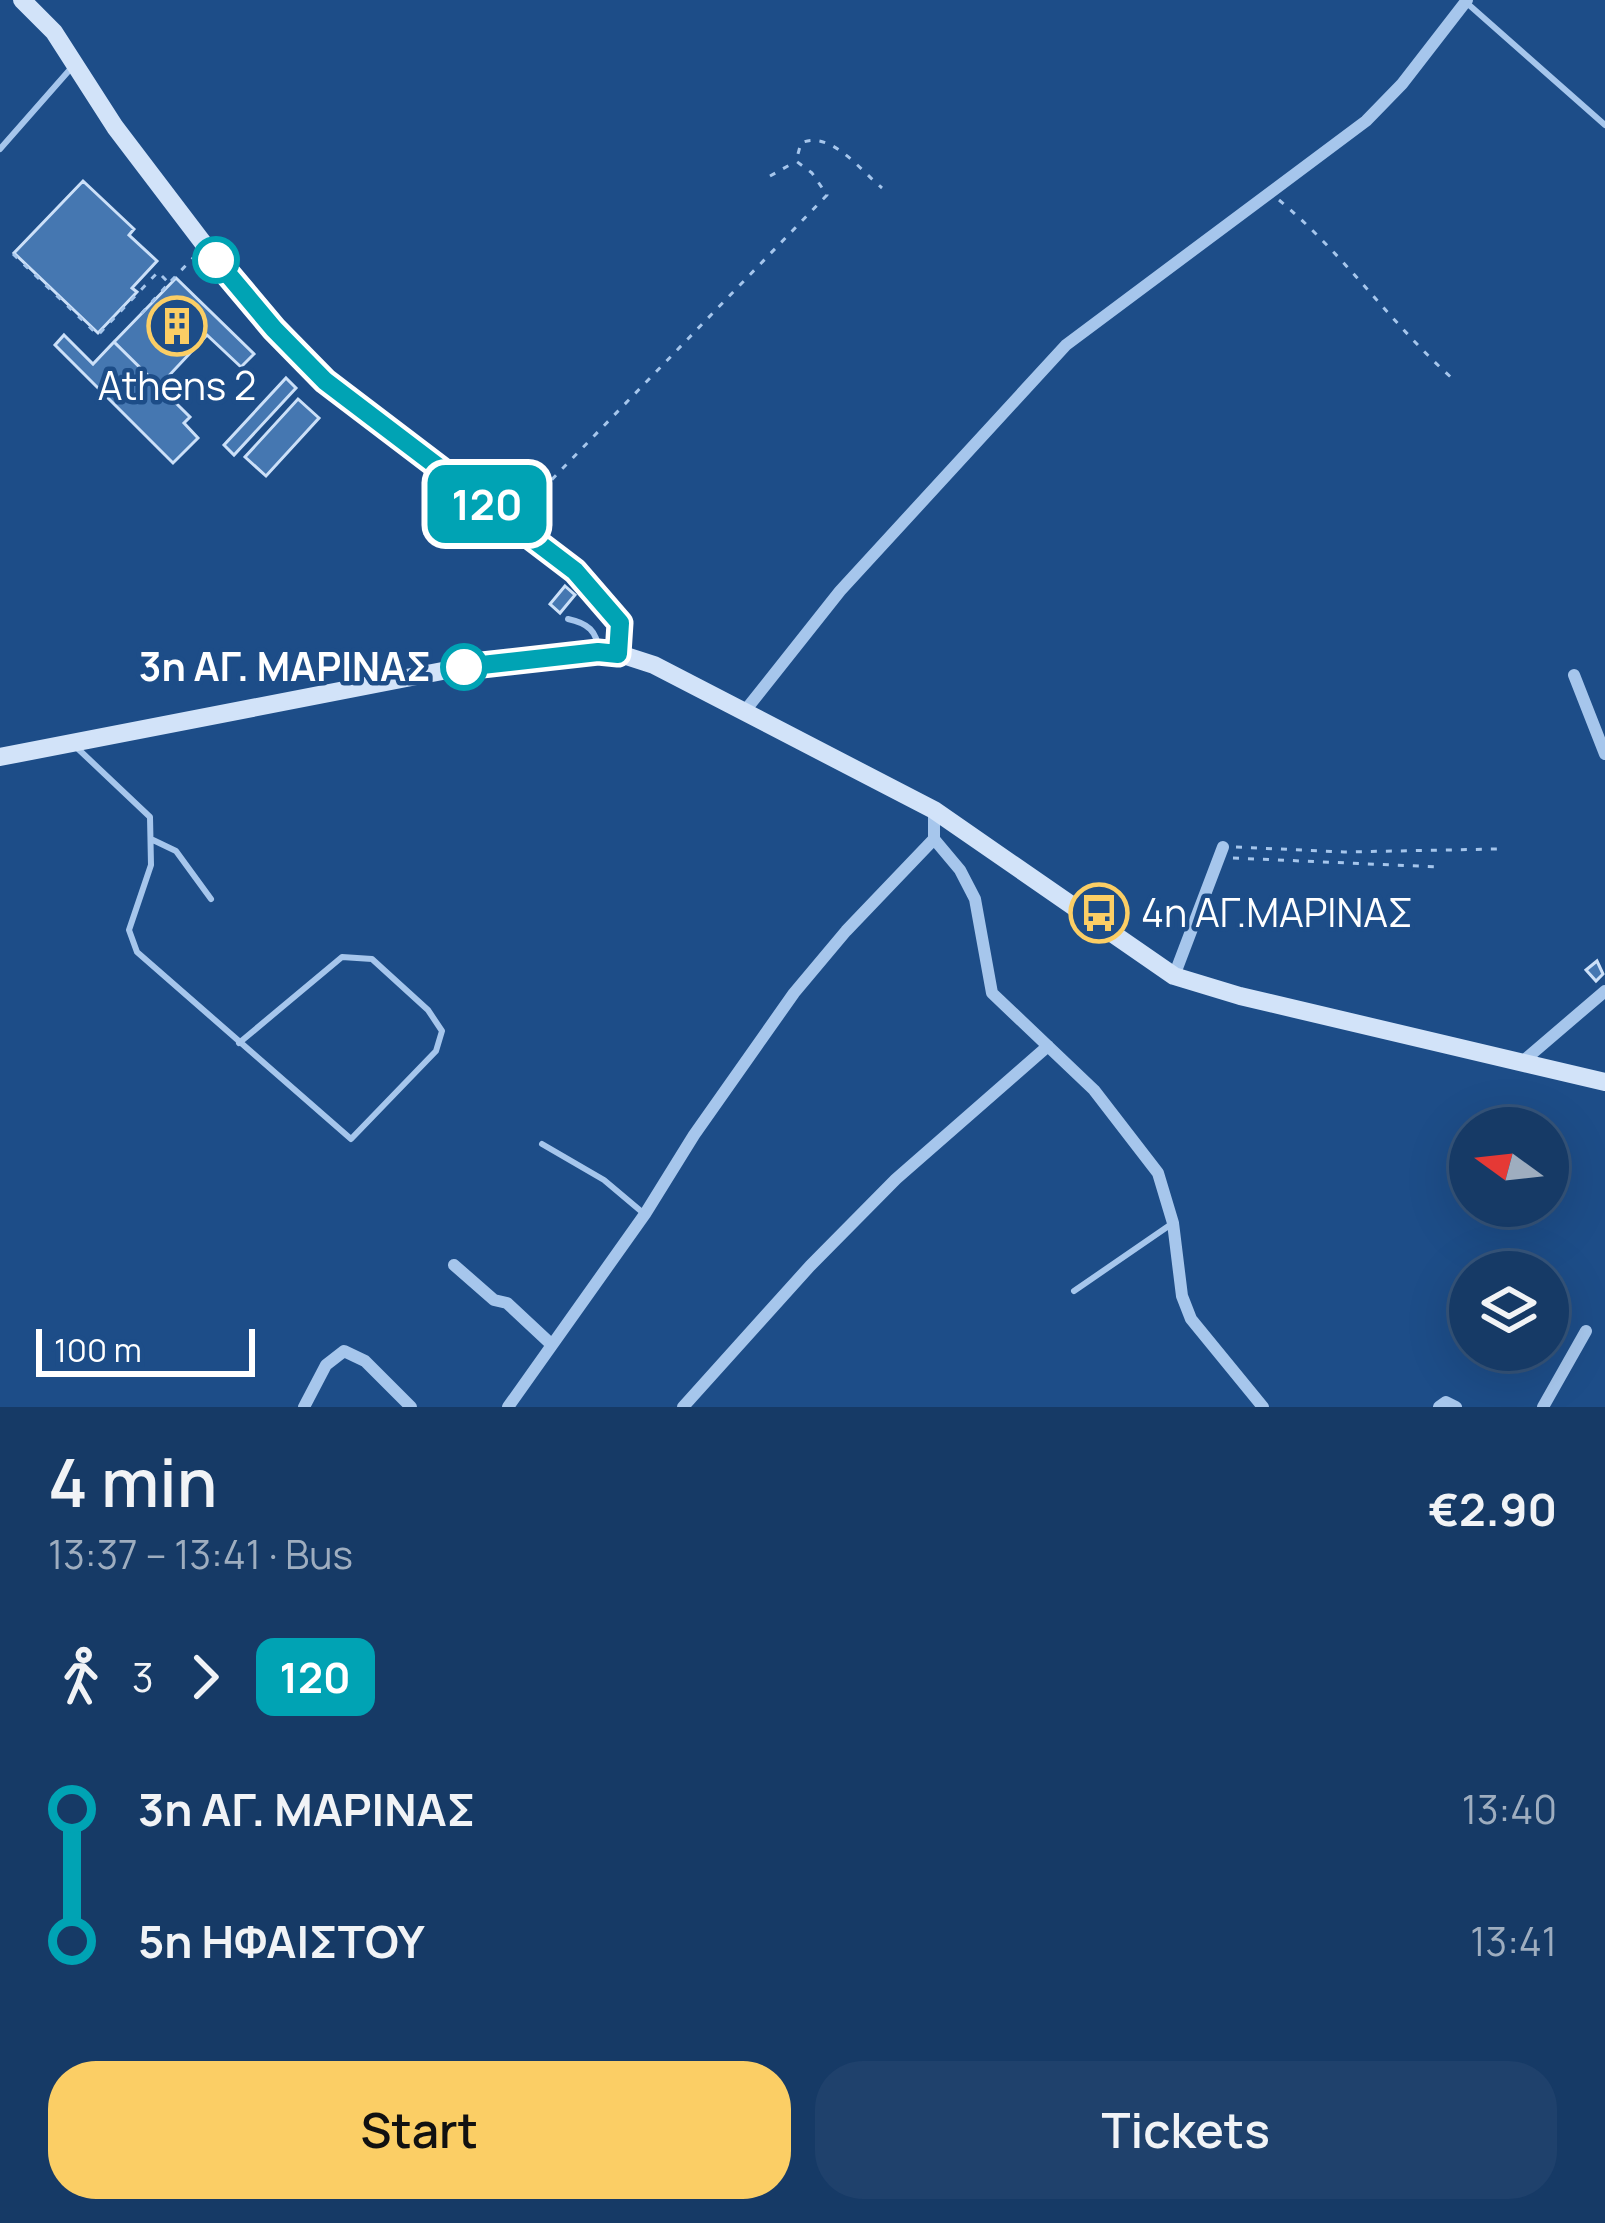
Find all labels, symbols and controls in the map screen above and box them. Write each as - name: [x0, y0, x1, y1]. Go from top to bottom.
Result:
- unlabelled marker: [194, 238, 238, 282]
- building icon: Athens 2: [146, 295, 208, 357]
- place label: Athens 2: [98, 358, 256, 412]
- line badge: 120: [418, 465, 556, 543]
- text: 120: [451, 475, 523, 533]
- place label: 3η ΑΓ. ΜΑΡΙΝΑΣ: [139, 639, 431, 693]
- marker: 3η ΑΓ. ΜΑΡΙΝΑΣ: [442, 645, 486, 689]
- bus stop icon: 4η ΑΓ.ΜΑΡΙΝΑΣ: [1068, 882, 1130, 944]
- place label: 4η ΑΓ.ΜΑΡΙΝΑΣ: [1141, 885, 1413, 939]
- north arrow: [1449, 1107, 1569, 1227]
- map controls: [1449, 1107, 1569, 1371]
- button: layers: [1449, 1251, 1569, 1371]
- scale bar: [36, 1323, 255, 1376]
- text: 100 m: [54, 1327, 142, 1372]
- text: 4 min: [48, 1437, 217, 1527]
- text: €2.90: [1428, 1478, 1557, 1540]
- text: 13:37 – 13:41 · Bus: [48, 1527, 353, 1581]
- icon: walk: [48, 1644, 114, 1710]
- icon: forward: [172, 1644, 238, 1710]
- text: 120: [280, 1648, 351, 1706]
- text: 3: [132, 1650, 154, 1704]
- text: 3η ΑΓ. ΜΑΡΙΝΑΣ: [138, 1778, 475, 1840]
- text: 13:40: [1462, 1782, 1557, 1836]
- text: 5η ΗΦΑΙΣΤΟΥ: [138, 1910, 425, 1972]
- text: 13:41: [1470, 1914, 1557, 1968]
- button: Start: [48, 2061, 791, 2199]
- button: Tickets: [815, 2061, 1557, 2199]

